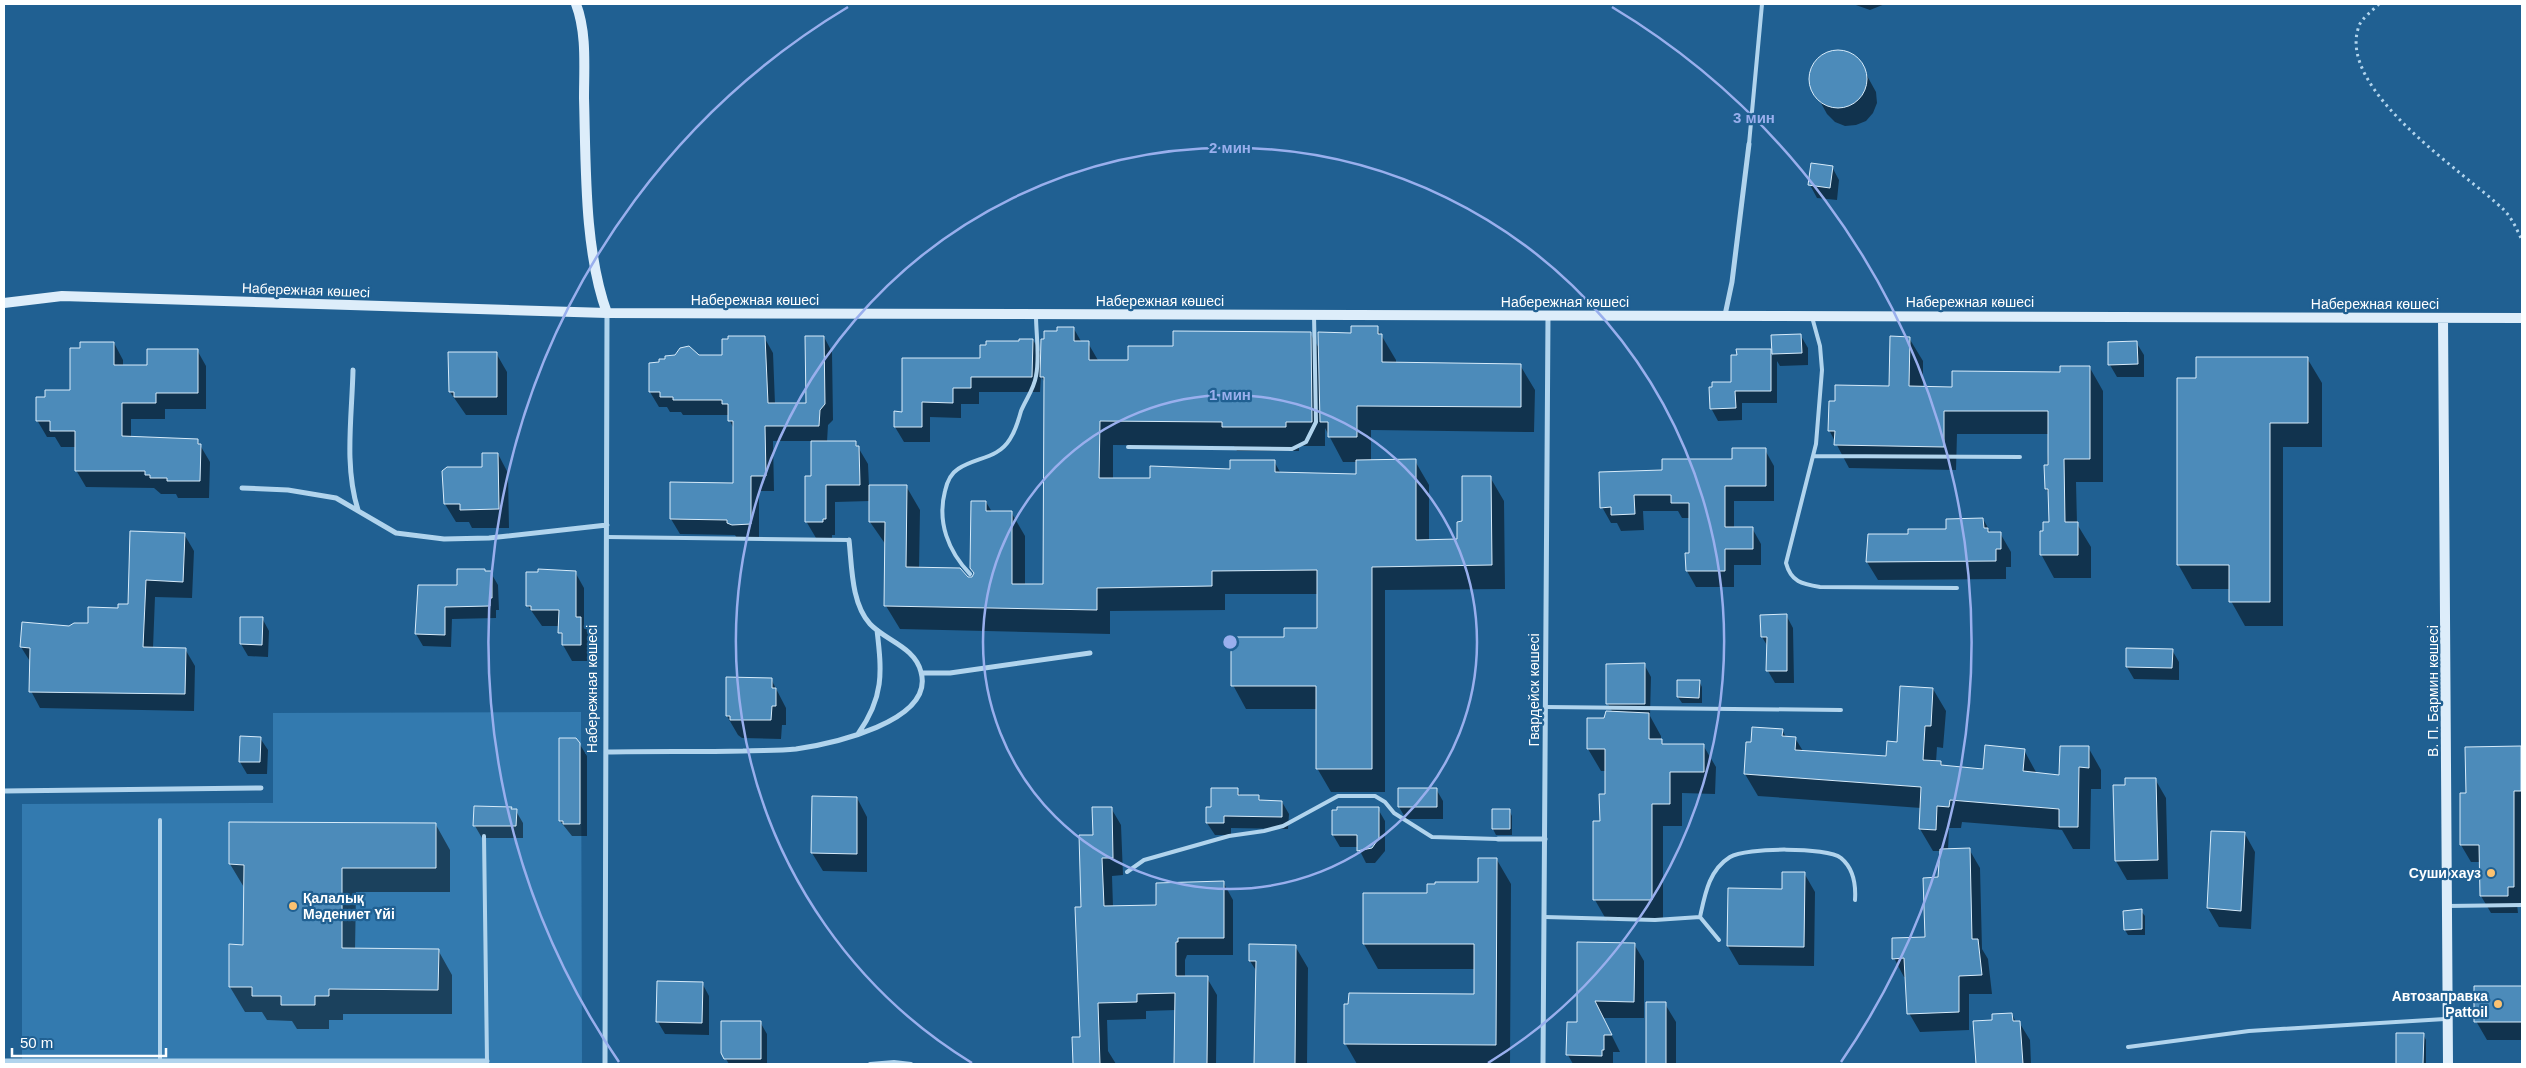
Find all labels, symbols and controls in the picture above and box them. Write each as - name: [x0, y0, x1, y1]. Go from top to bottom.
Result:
- text: 3 мин: [1733, 109, 1775, 126]
- text: 2 мин: [1209, 139, 1251, 156]
- street label: Набережная көшесі: [242, 280, 370, 300]
- street label: Набережная көшесі: [691, 292, 819, 308]
- street label: Набережная көшесі: [1096, 293, 1224, 309]
- street label: Набережная көшесі: [1501, 294, 1629, 310]
- street label: Набережная көшесі: [1906, 294, 2034, 310]
- street label: Набережная көшесі: [2311, 296, 2439, 312]
- text: 1 мин: [1209, 386, 1251, 403]
- street label: Набережная көшесі: [584, 625, 600, 753]
- street label: В. П. Бармин көшесі: [2425, 625, 2441, 757]
- centre of rings: [1221, 633, 1239, 651]
- street label: Гвардейск көшесі: [1526, 633, 1542, 747]
- place label: Суши хауз: [2409, 865, 2481, 881]
- marker: Суши хауз: [2485, 867, 2497, 879]
- place label: Қалалық Мәдениет Үйі: [303, 890, 395, 922]
- marker: Қалалық Мәдениет Үйі: [287, 900, 299, 912]
- place label: Автозаправка Pattoil: [2392, 988, 2488, 1020]
- marker: Автозаправка Pattoil: [2492, 998, 2504, 1010]
- scale bar: [12, 1026, 166, 1058]
- text: 50 m: [20, 1034, 53, 1051]

